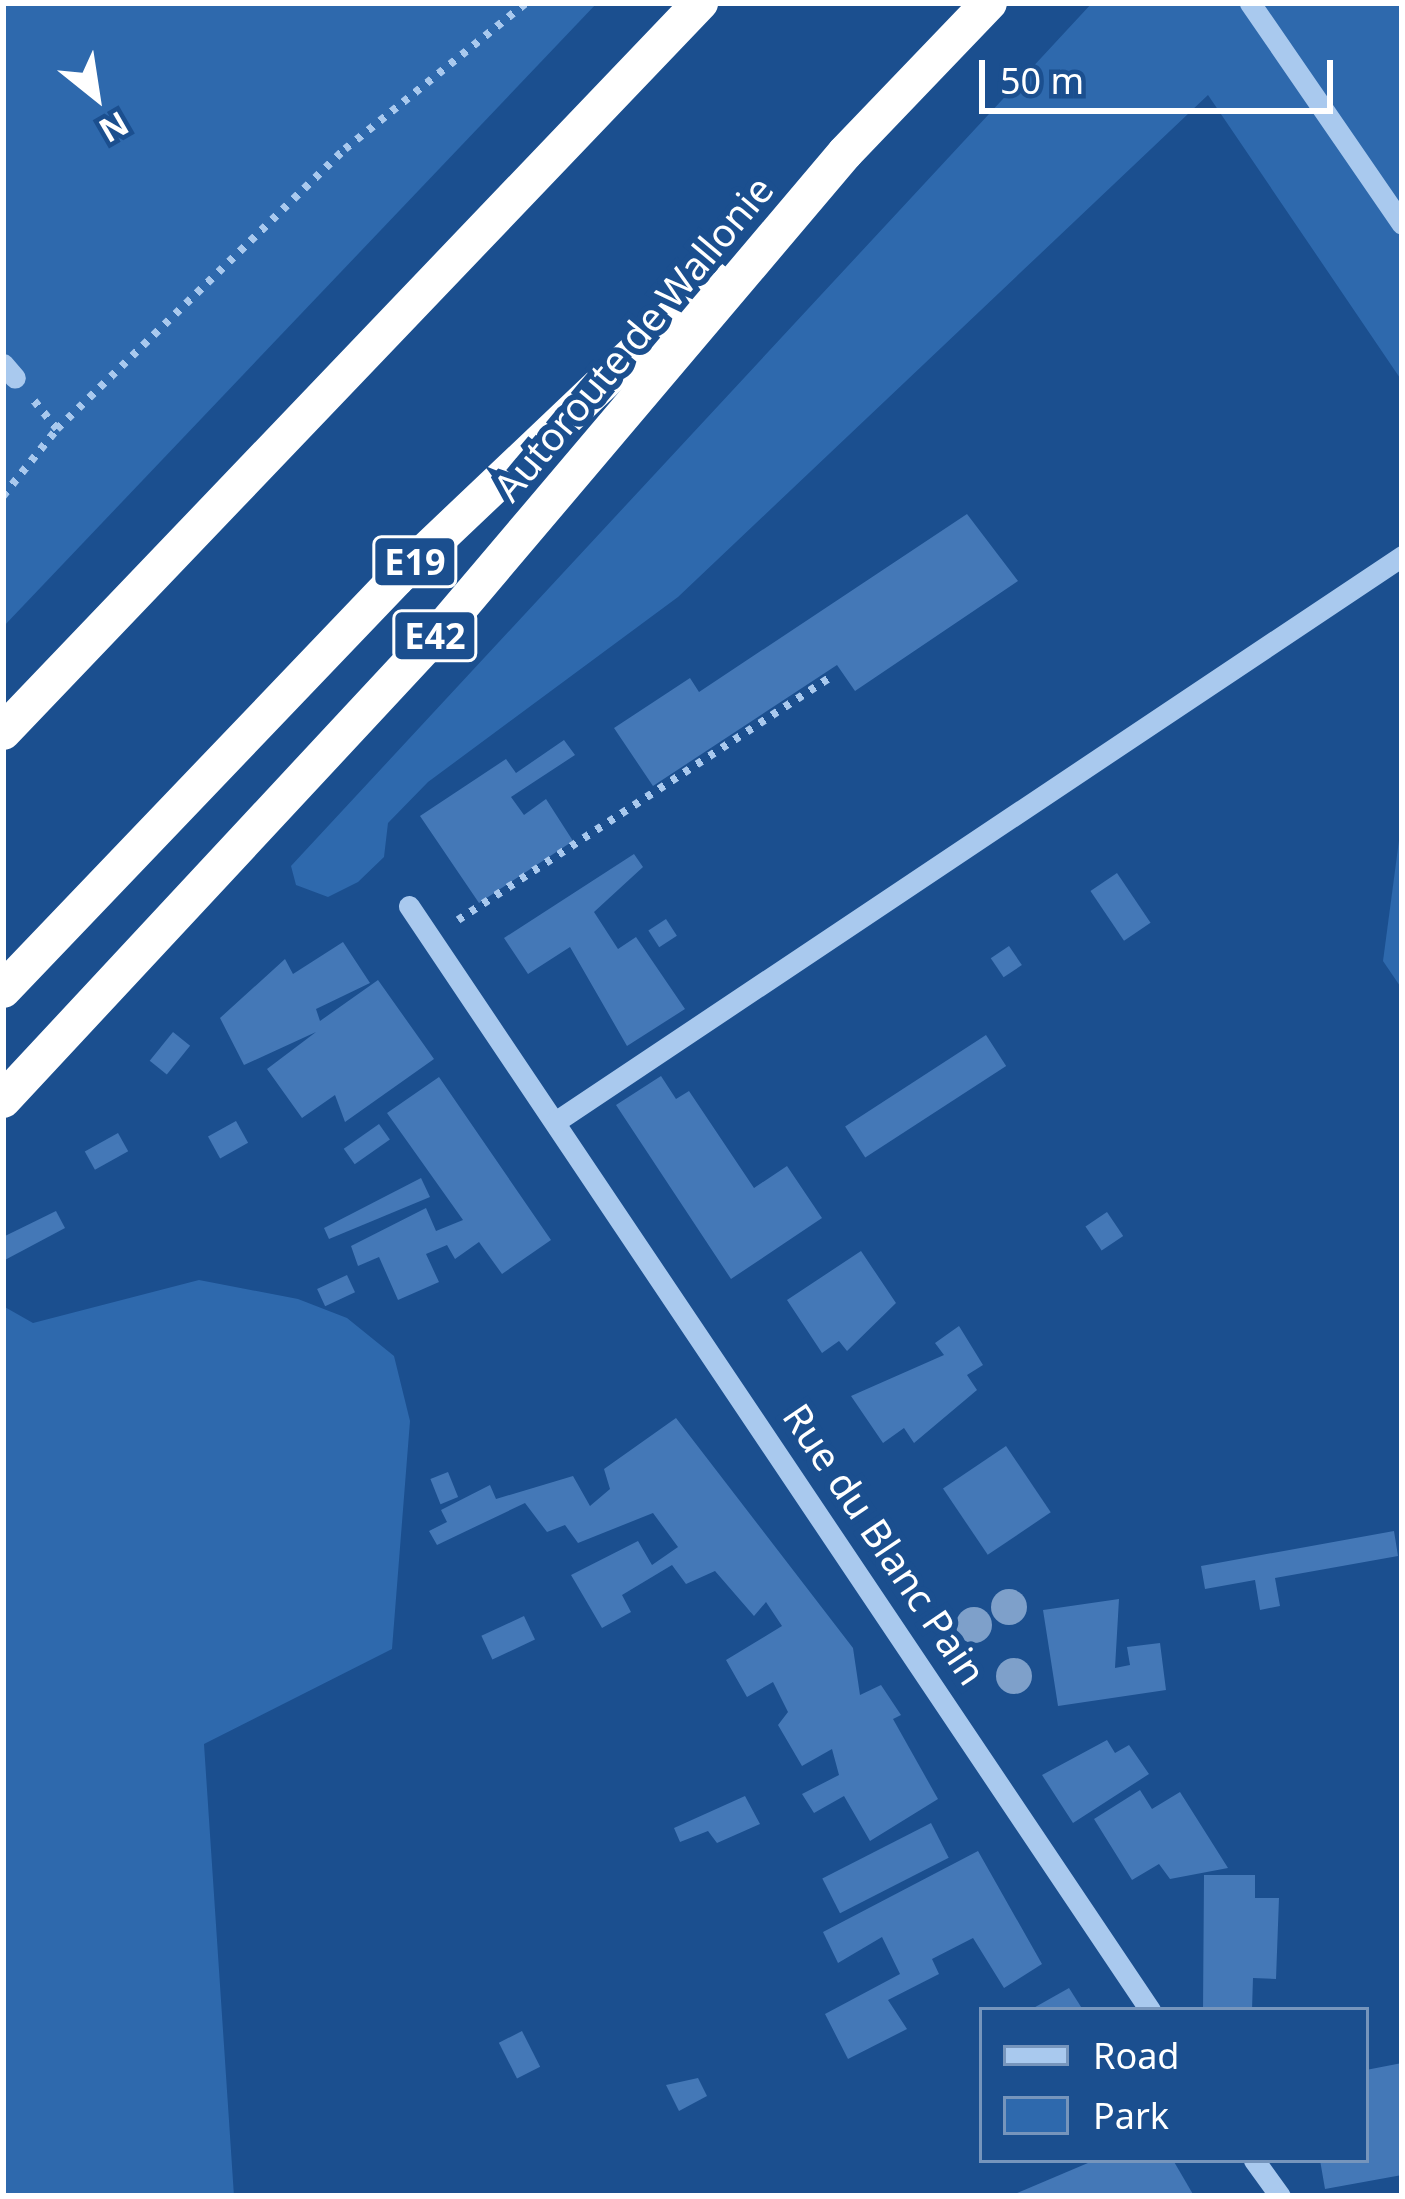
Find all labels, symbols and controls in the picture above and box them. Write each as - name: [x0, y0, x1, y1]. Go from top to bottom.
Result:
- north arrow: [36, 36, 156, 156]
- scale bar: [985, 36, 1339, 110]
- text: 50 m: [1000, 56, 1084, 105]
- text: N: [91, 101, 137, 154]
- street label: Autoroute de Wallonie: [484, 166, 782, 510]
- road number: E19: [370, 532, 460, 592]
- road number: E42: [390, 606, 480, 666]
- street label: Rue du Blanc Pain: [774, 1395, 996, 1693]
- legend: [979, 2007, 1369, 2163]
- text: Road: [1093, 2031, 1180, 2080]
- text: Park: [1093, 2091, 1169, 2140]

